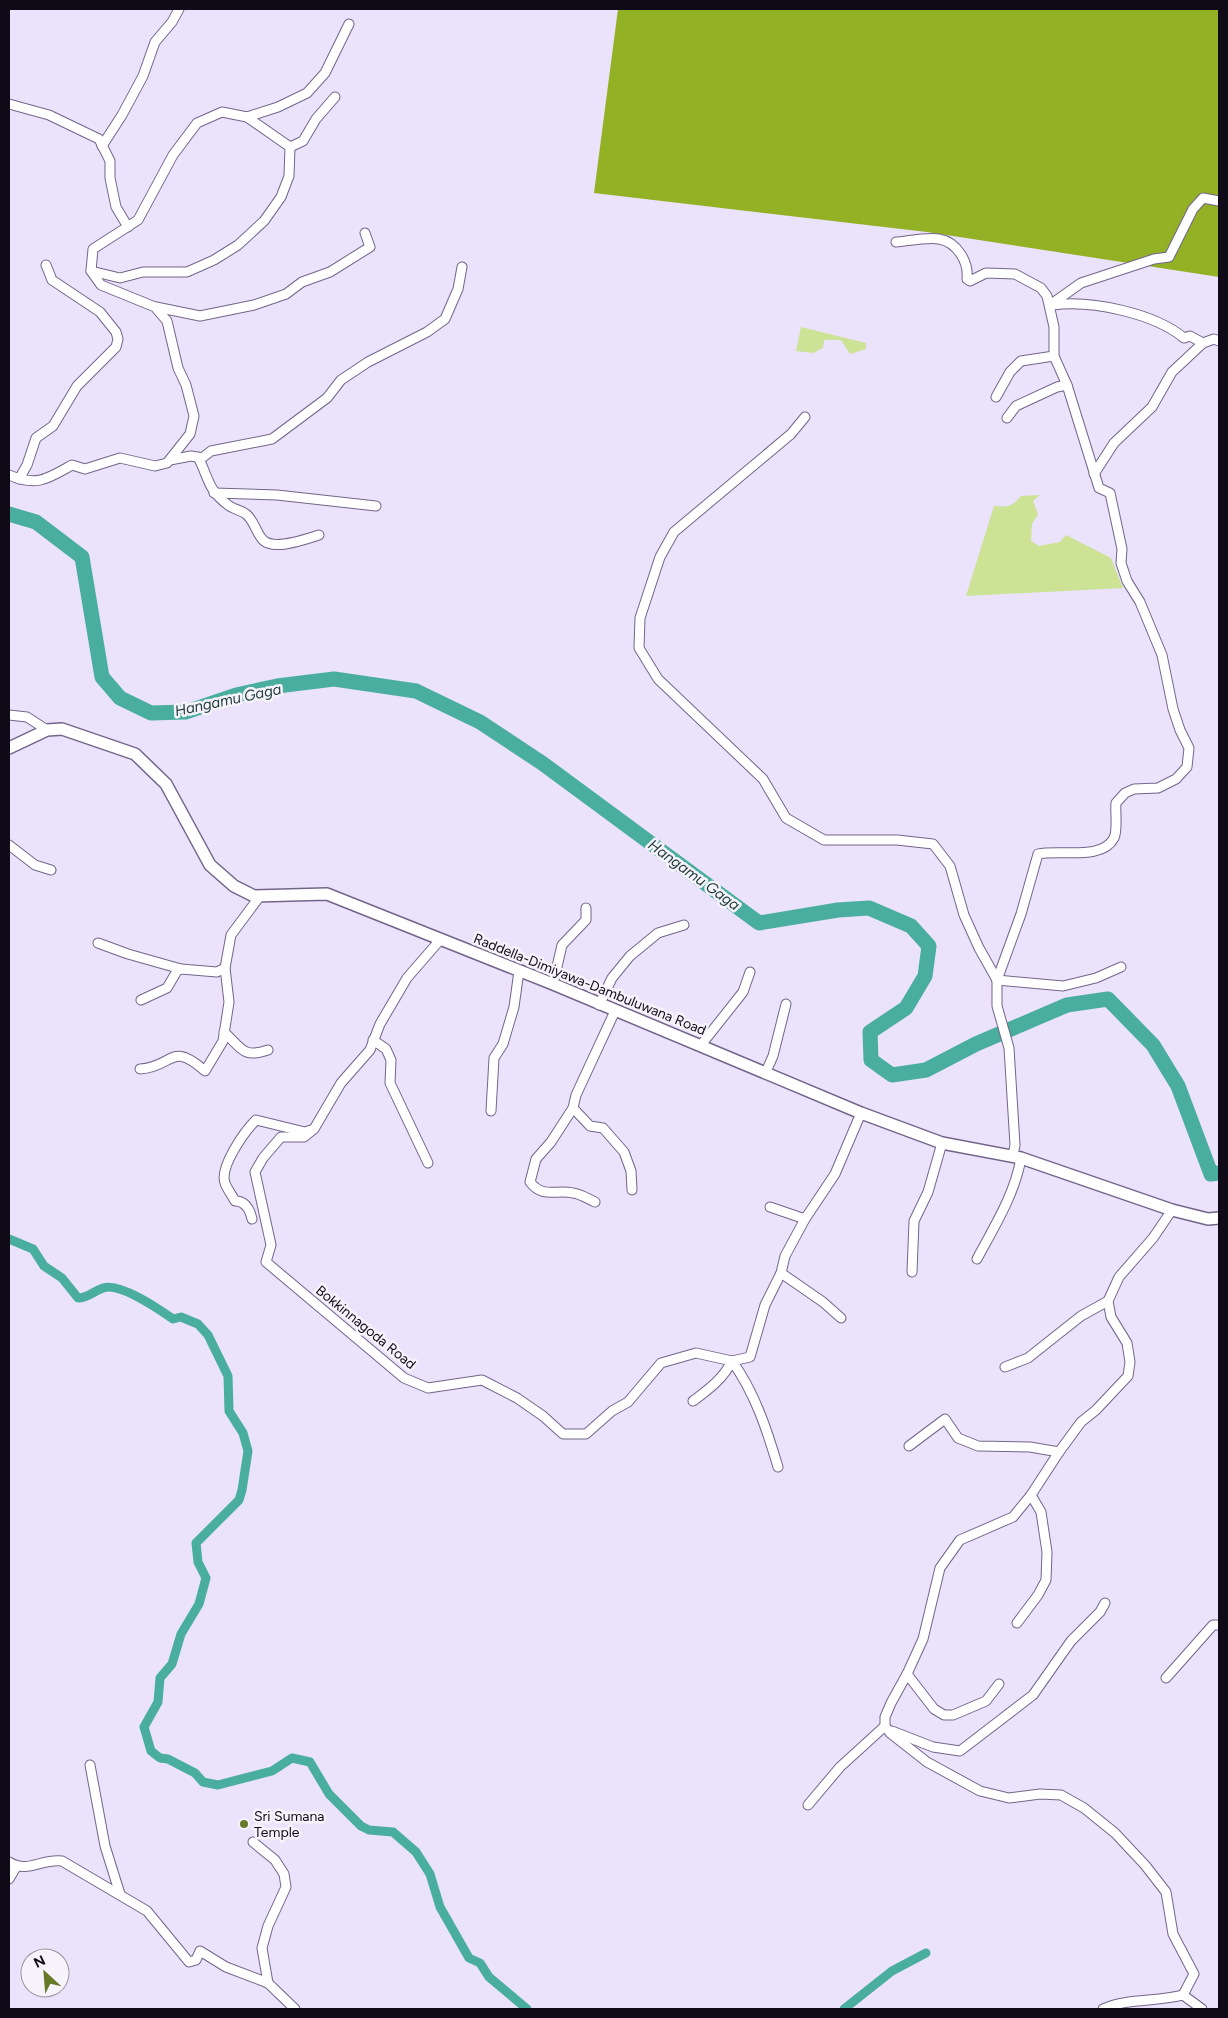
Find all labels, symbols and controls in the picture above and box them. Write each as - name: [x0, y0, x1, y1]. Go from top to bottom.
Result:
- water label: Hangamu Gaga: [173, 680, 283, 720]
- water label: Hangamu Gaga: [645, 836, 743, 914]
- street label: Raddella-Dimiyawa-Dambuluwana Road: [471, 930, 709, 1039]
- street label: Bokkinnagoda Road: [312, 1282, 419, 1373]
- place label: Sri Sumana Temple: [254, 1808, 324, 1841]
- marker: Sri Sumana Temple: [238, 1818, 250, 1830]
- north arrow: [20, 1948, 70, 1998]
- text: N: [31, 1952, 48, 1972]

